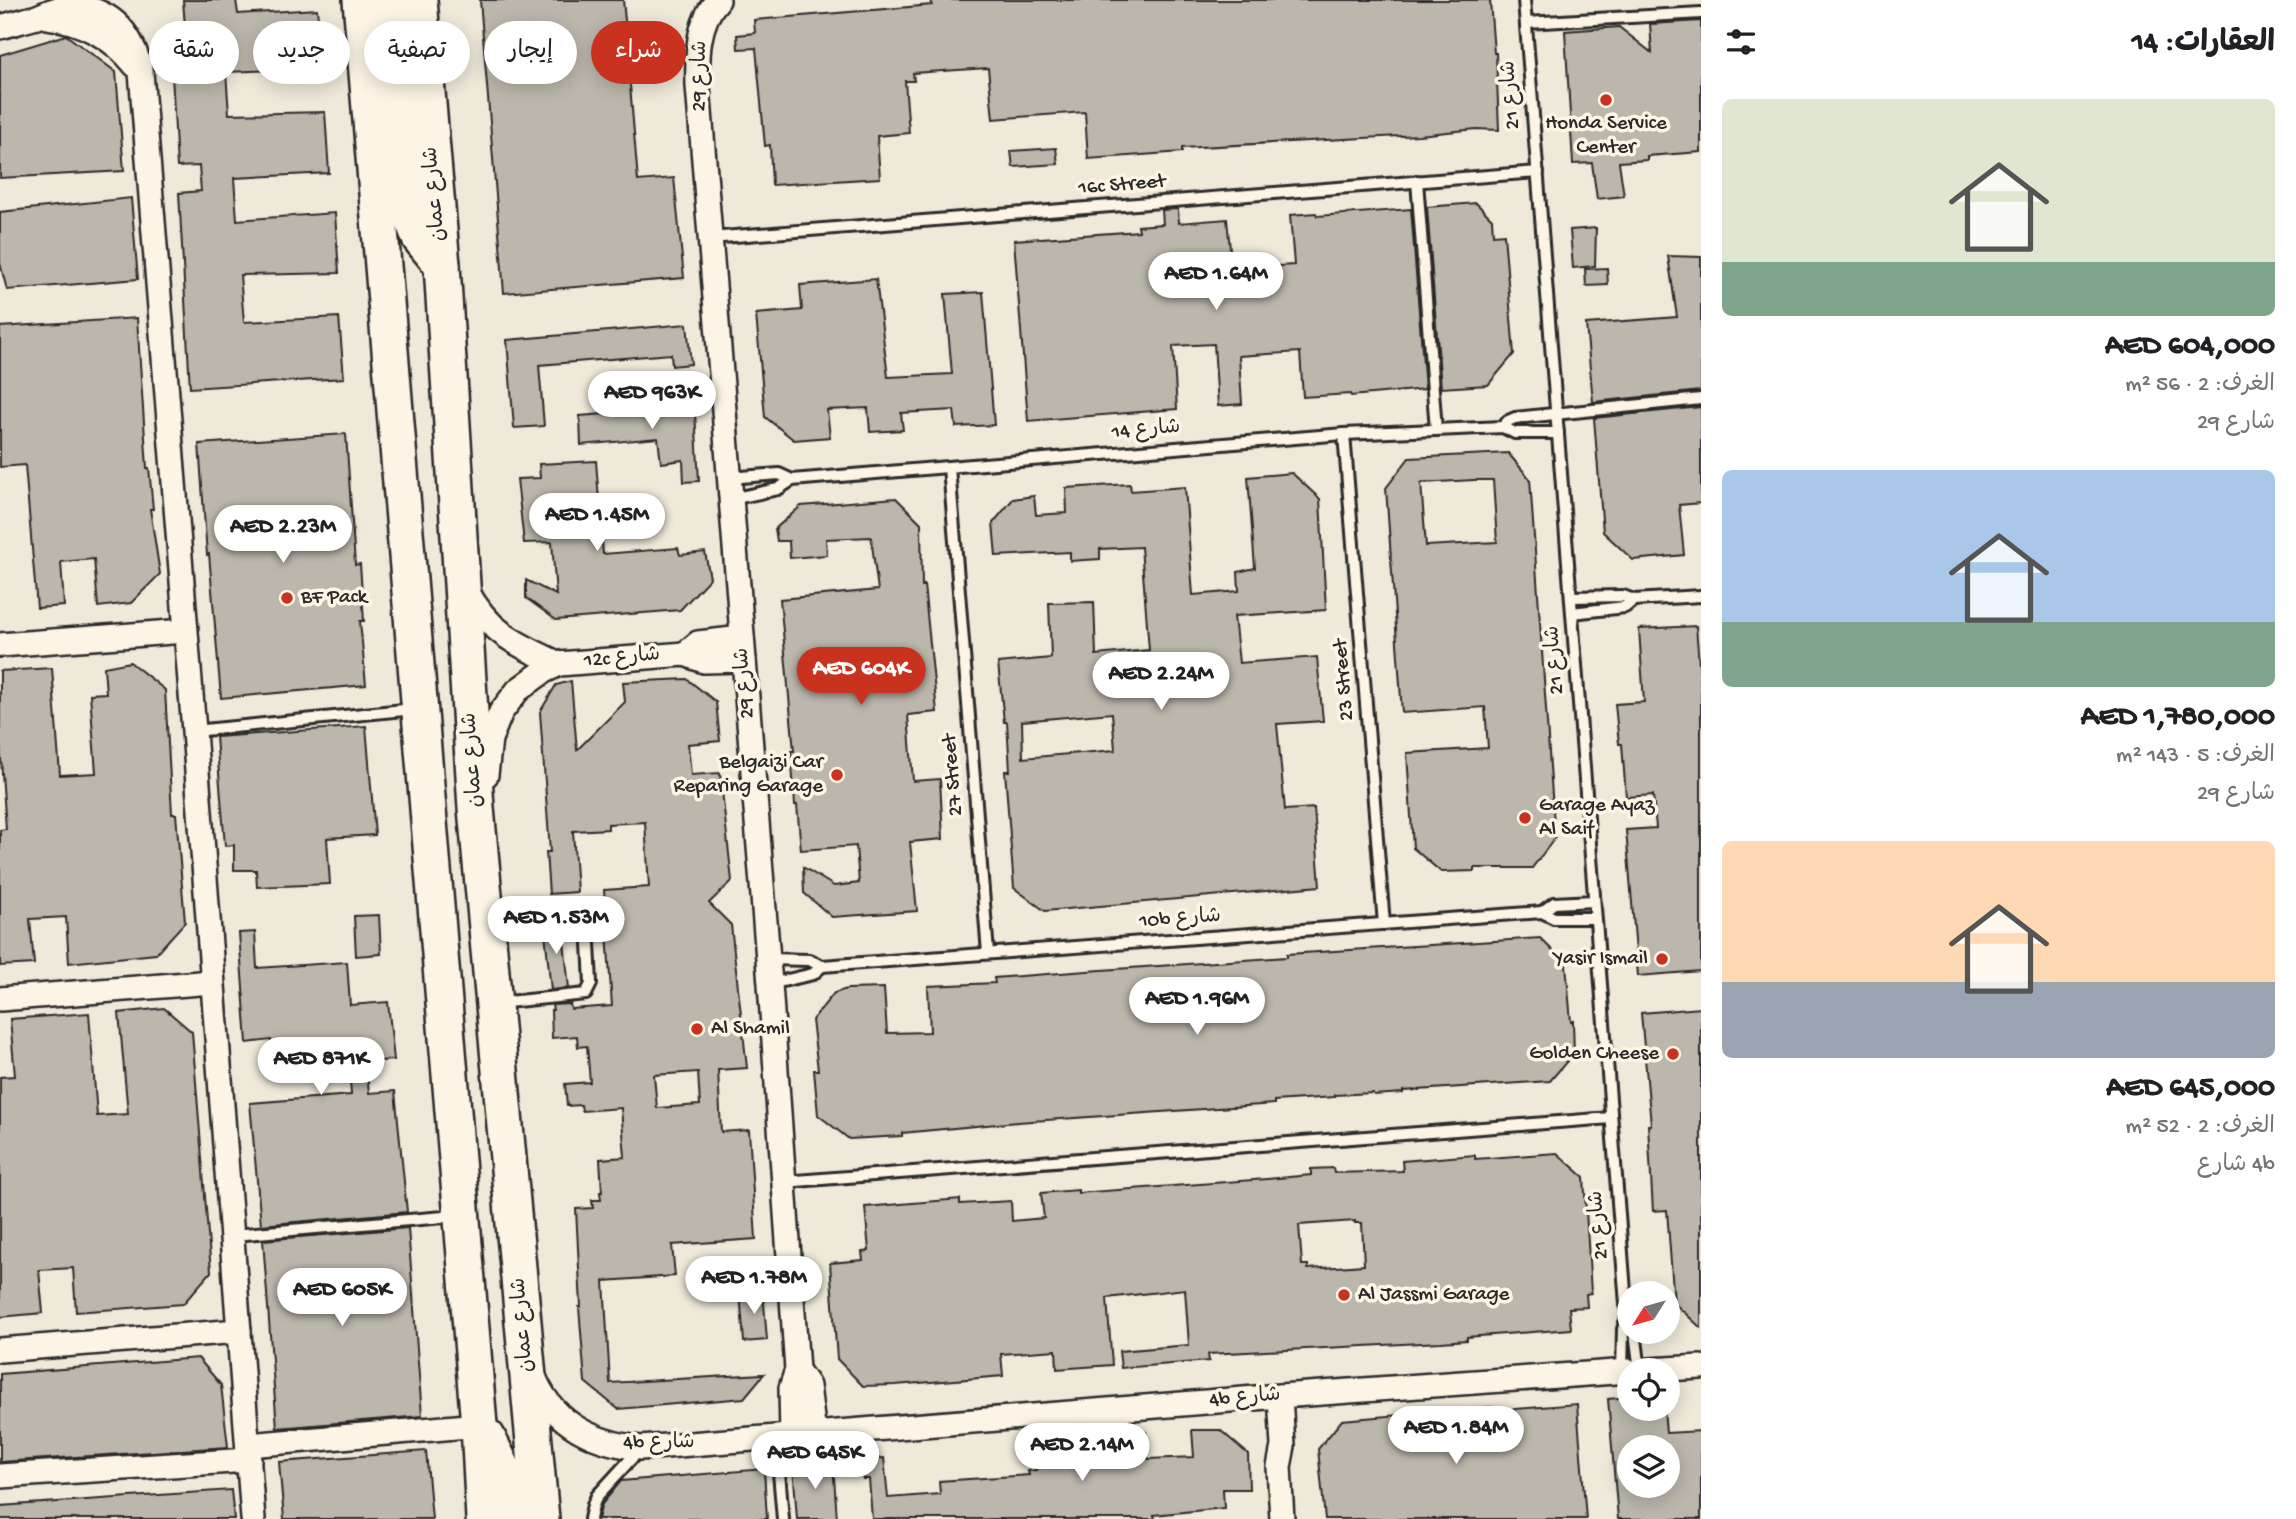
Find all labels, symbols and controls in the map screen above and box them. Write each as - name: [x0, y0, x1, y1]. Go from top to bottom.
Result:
- chip: شقة: [149, 21, 239, 84]
- chip: جديد: [253, 21, 350, 84]
- chip: تصفية: [364, 21, 470, 84]
- chip: إيجار: [484, 21, 577, 84]
- chip: شراء: [591, 21, 686, 84]
- icon: filters: [1722, 23, 1760, 61]
- text: العقارات: 14: [2132, 27, 2275, 62]
- street label: شارع 29: [688, 40, 714, 112]
- street label: شارع 21: [1497, 60, 1527, 130]
- marker: Honda Service Center: [1598, 92, 1614, 108]
- place label: Honda Service Center: [1545, 112, 1668, 161]
- icon: home: [1936, 144, 2062, 270]
- street label: شارع عمان: [419, 145, 453, 243]
- street label: 16c Street: [1076, 170, 1169, 202]
- pin: AED 1.64M: [1136, 252, 1296, 312]
- text: AED 1.64M: [1164, 261, 1268, 288]
- text: AED 604,000: [2105, 330, 2275, 365]
- pin: AED 963K: [580, 372, 724, 431]
- text: الغرف: 2 · 56 m²: [2125, 372, 2275, 399]
- text: AED 963K: [604, 380, 700, 407]
- text: شارع 29: [2197, 410, 2275, 437]
- street label: شارع 14: [1110, 416, 1181, 447]
- pin: AED 1.45M: [517, 494, 677, 553]
- text: AED 1.45M: [545, 502, 649, 529]
- pin: AED 2.23M: [203, 505, 363, 565]
- text: AED 2.23M: [230, 514, 336, 541]
- icon: home: [1936, 515, 2062, 641]
- place label: BF Pack: [300, 586, 370, 611]
- marker: BF Pack: [279, 590, 295, 606]
- street label: شارع 21: [1541, 625, 1571, 695]
- street label: 23 Street: [1329, 636, 1361, 722]
- street label: 12c شارع: [582, 643, 661, 675]
- street label: شارع 29: [730, 646, 762, 720]
- pin: AED 604K: [789, 648, 933, 707]
- pin: AED 2.24M: [1081, 652, 1241, 712]
- text: AED 604K: [813, 656, 909, 683]
- text: AED 2.24M: [1109, 661, 1213, 688]
- text: AED 1,780,000: [2081, 701, 2275, 736]
- street label: شارع عمان: [458, 712, 490, 808]
- street label: 27 Street: [938, 731, 970, 817]
- text: الغرف: 5 · 143 m²: [2116, 743, 2275, 770]
- place label: Belgaizi Car Reparing Garage: [673, 751, 825, 800]
- marker: Belgaizi Car Reparing Garage: [829, 767, 845, 783]
- text: شارع 29: [2197, 781, 2275, 808]
- place label: Garage Ayaz Al Saif: [1539, 794, 1655, 843]
- marker: Garage Ayaz Al Saif: [1517, 810, 1533, 826]
- icon: home: [1936, 886, 2062, 1012]
- pin: AED 1.53M: [476, 897, 636, 956]
- text: AED 1.53M: [504, 905, 608, 932]
- street label: 10b شارع: [1137, 905, 1222, 935]
- place label: Yasir Ismail: [1551, 947, 1648, 972]
- marker: Yasir Ismail: [1654, 951, 1670, 967]
- pin: AED 1.96M: [1117, 978, 1277, 1037]
- text: AED 1.96M: [1145, 986, 1249, 1013]
- place label: Al Shamil: [711, 1017, 790, 1042]
- marker: Al Shamil: [689, 1021, 705, 1037]
- pin: AED 871K: [249, 1038, 393, 1097]
- place label: Golden Cheese: [1529, 1042, 1660, 1067]
- text: AED 871K: [274, 1046, 368, 1073]
- marker: Golden Cheese: [1665, 1046, 1681, 1062]
- text: AED 645,000: [2106, 1072, 2275, 1107]
- text: الغرف: 2 · 52 m²: [2126, 1114, 2275, 1141]
- text: 4b شارع: [2197, 1152, 2275, 1179]
- street label: شارع 21: [1585, 1189, 1615, 1261]
- pin: AED 1.78M: [674, 1256, 834, 1316]
- text: AED 1.78M: [701, 1265, 807, 1292]
- pin: AED 605K: [270, 1268, 414, 1328]
- street label: شارع عمان: [507, 1276, 541, 1374]
- text: AED 605K: [293, 1277, 391, 1304]
- north arrow: [1617, 1281, 1680, 1344]
- map controls: [1617, 1281, 1680, 1498]
- place label: Al Jassmi Garage: [1358, 1283, 1511, 1308]
- marker: Al Jassmi Garage: [1336, 1287, 1352, 1303]
- button: locate: [1617, 1358, 1680, 1421]
- street label: 4b شارع: [1208, 1383, 1282, 1415]
- pin: AED 1.84M: [1376, 1406, 1536, 1466]
- text: AED 1.84M: [1404, 1415, 1508, 1442]
- pin: AED 2.14M: [1002, 1424, 1162, 1483]
- street label: 4b شارع: [623, 1431, 695, 1457]
- pin: AED 645K: [743, 1432, 887, 1491]
- text: AED 2.14M: [1031, 1432, 1133, 1459]
- button: layers: [1617, 1435, 1680, 1498]
- text: AED 645K: [767, 1440, 863, 1467]

